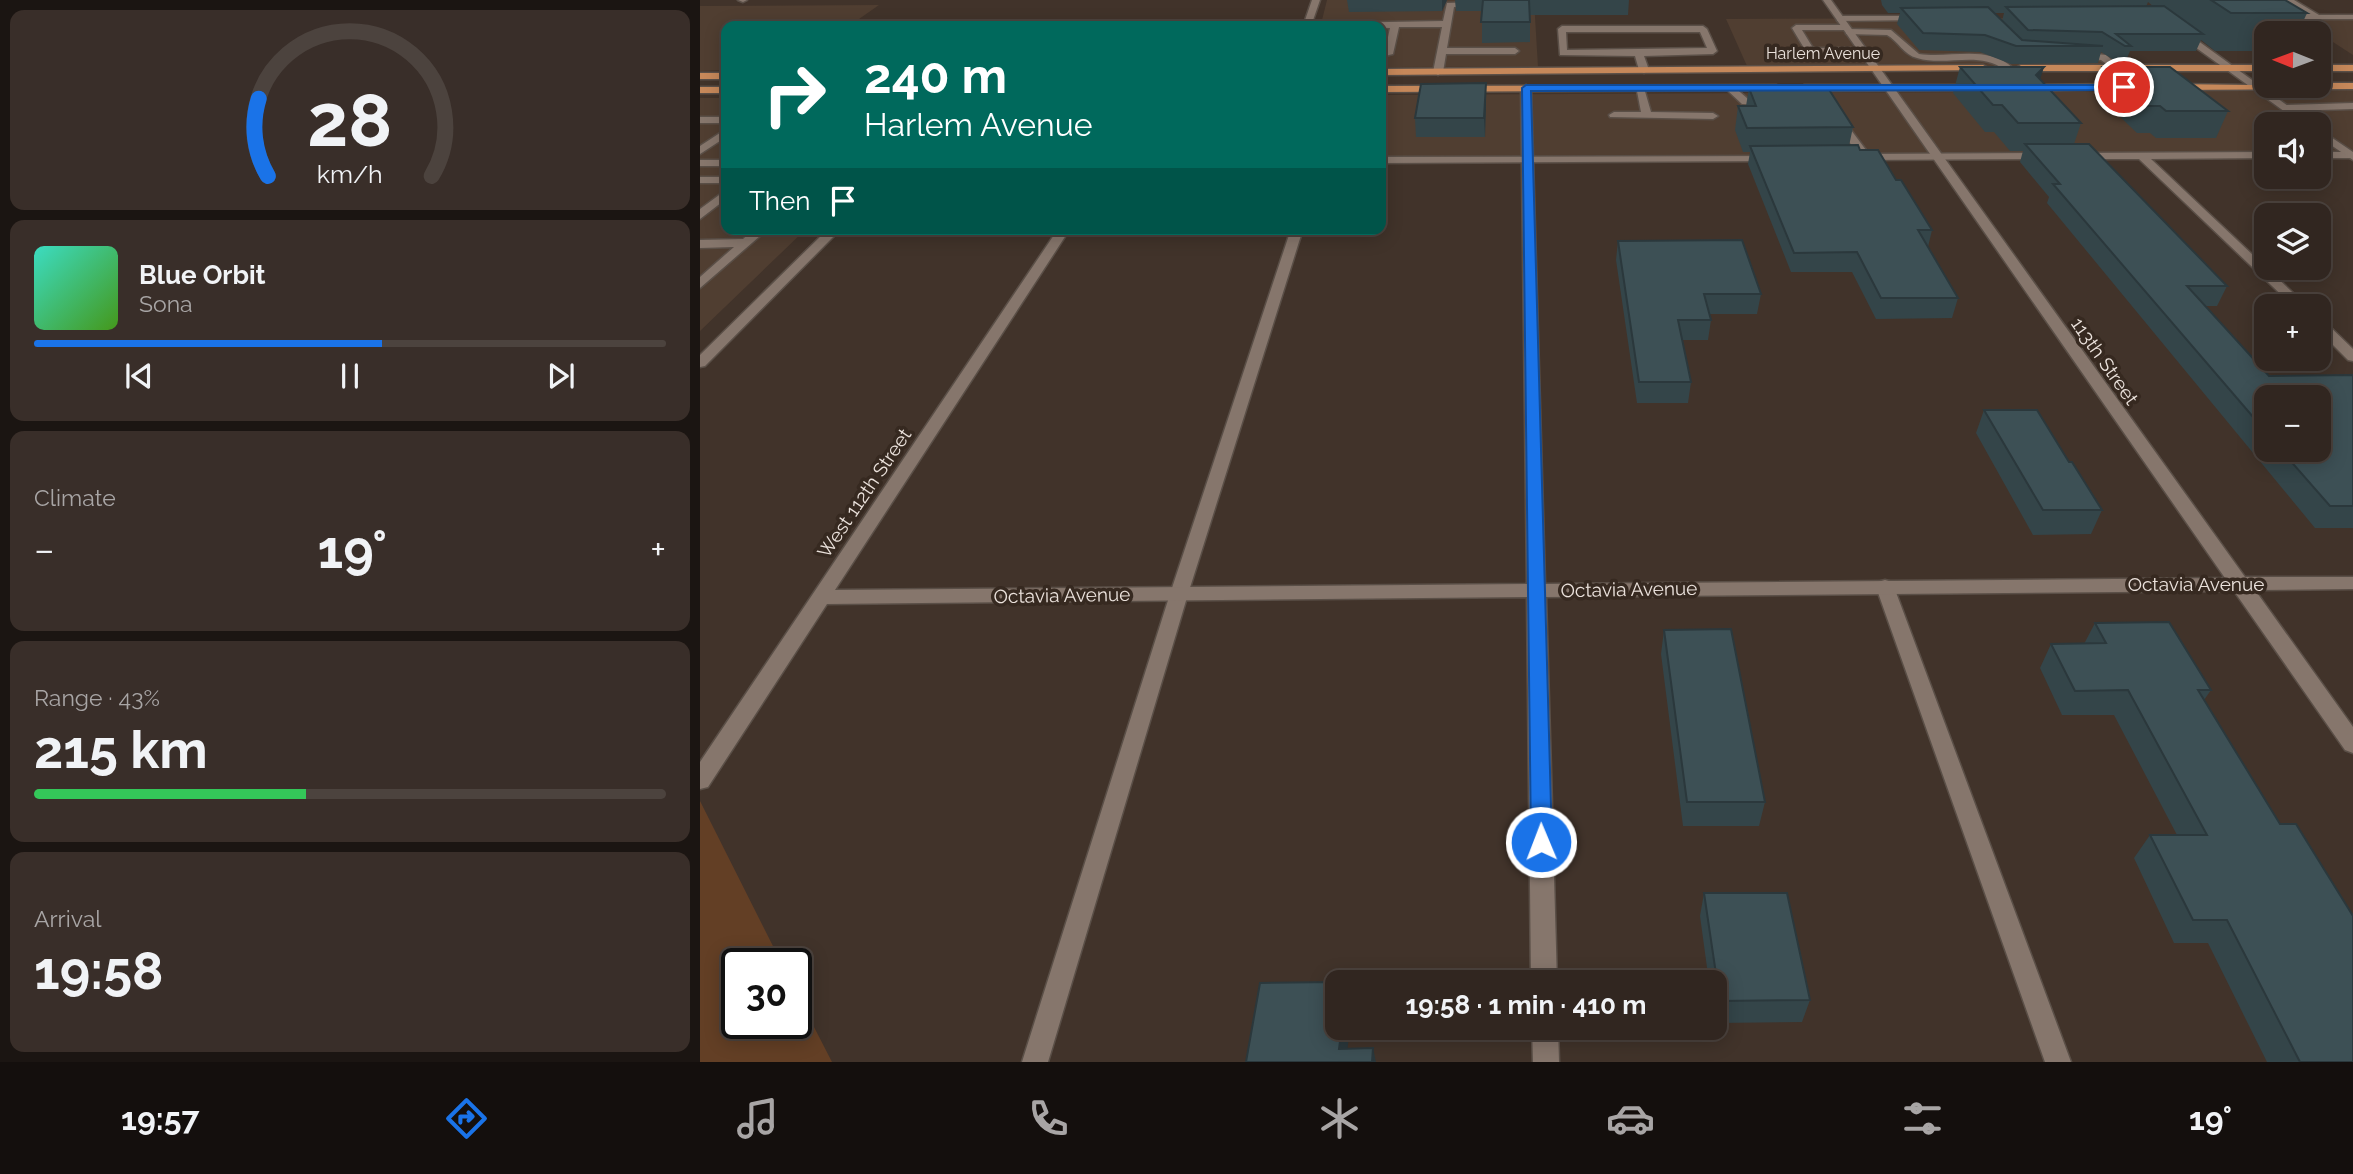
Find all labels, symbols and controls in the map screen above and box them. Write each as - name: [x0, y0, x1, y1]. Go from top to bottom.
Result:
- north arrow: [2254, 21, 2331, 98]
- map controls: [2254, 21, 2331, 462]
- street label: Harlem Avenue: [1766, 44, 1880, 63]
- text: 240 m: [864, 47, 1007, 104]
- icon: right: [749, 49, 840, 140]
- pin: [2094, 57, 2154, 117]
- icon: arrive: [2105, 68, 2143, 106]
- text: 28: [307, 79, 393, 164]
- text: Harlem Avenue: [864, 106, 1092, 143]
- button: sound: [2254, 112, 2331, 189]
- text: km/h: [317, 159, 383, 189]
- icon: arrive: [824, 182, 862, 220]
- text: Then: [749, 186, 810, 216]
- button: layers: [2254, 203, 2331, 280]
- text: Blue Orbit: [139, 260, 266, 290]
- text: Sona: [139, 290, 193, 317]
- button: +: [2254, 294, 2331, 371]
- street label: 113th Street: [2067, 313, 2143, 409]
- icon: previous: [120, 357, 158, 395]
- icon: pause: [331, 357, 369, 395]
- icon: next: [542, 357, 580, 395]
- button: −: [2254, 385, 2331, 462]
- street label: West 112th Street: [813, 424, 916, 562]
- text: Climate: [34, 484, 116, 511]
- text: 19°: [318, 519, 387, 580]
- text: −: [34, 527, 54, 572]
- text: +: [650, 527, 666, 572]
- street label: Octavia Avenue: [2128, 573, 2264, 595]
- street label: Octavia Avenue: [1560, 577, 1698, 601]
- street label: Octavia Avenue: [993, 583, 1131, 607]
- text: Range · 43%: [34, 684, 160, 711]
- text: 215 km: [34, 719, 208, 780]
- position arrow: [1504, 805, 1578, 879]
- text: Arrival: [34, 905, 101, 932]
- text: 19:58: [34, 940, 163, 1001]
- speed limit sign: 30: [721, 948, 812, 1039]
- text: 19:58 · 1 min · 410 m: [1405, 990, 1647, 1020]
- icon: directions: [442, 1094, 491, 1143]
- icon: music: [733, 1094, 782, 1143]
- icon: phone: [1024, 1094, 1073, 1143]
- icon: climate: [1315, 1094, 1364, 1143]
- icon: car: [1606, 1094, 1655, 1143]
- icon: filters: [1898, 1094, 1947, 1143]
- text: 19:57: [121, 1100, 199, 1137]
- text: 19°: [2189, 1100, 2232, 1137]

